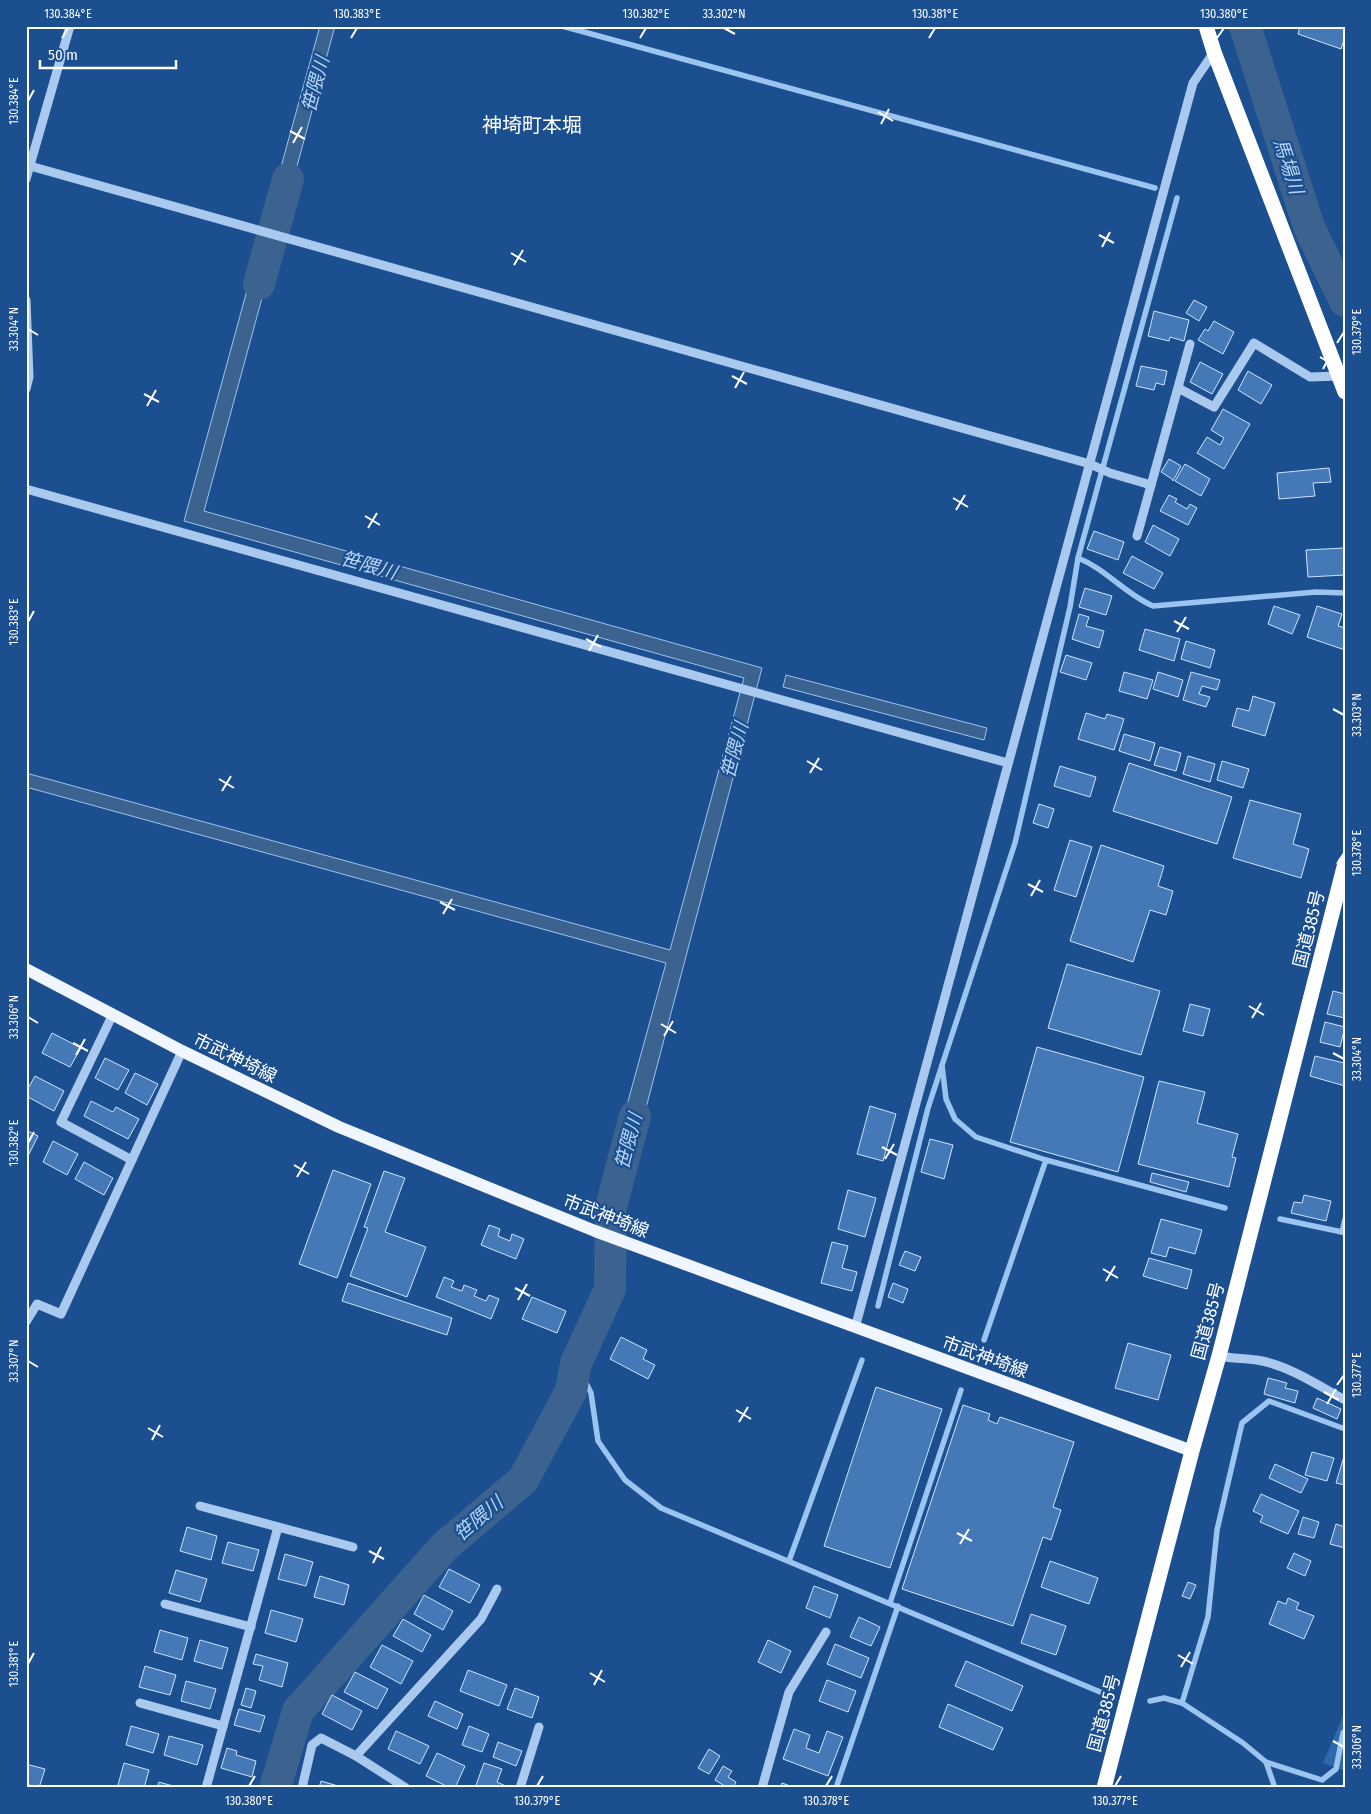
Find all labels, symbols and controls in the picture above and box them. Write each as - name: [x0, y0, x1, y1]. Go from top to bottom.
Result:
- text: 130.384°E: [44, 7, 92, 21]
- text: 130.383°E: [333, 7, 381, 21]
- text: 130.382°E: [623, 7, 670, 21]
- text: 33.302°N: [702, 7, 746, 21]
- text: 130.381°E: [912, 7, 958, 21]
- text: 130.380°E: [1200, 7, 1248, 21]
- scale bar: [40, 38, 176, 70]
- text: 50 m: [48, 46, 78, 64]
- water label: 笹隈川: [297, 52, 334, 115]
- text: 130.384°E: [7, 77, 21, 125]
- district label: 神埼町本堀: [482, 113, 582, 137]
- water label: 馬場川: [1269, 135, 1309, 199]
- text: 33.304°N: [7, 307, 21, 351]
- text: 130.379°E: [1350, 309, 1364, 355]
- water label: 笹隈川: [338, 547, 401, 585]
- text: 130.383°E: [7, 598, 21, 646]
- text: 33.303°N: [1350, 693, 1364, 737]
- water label: 笹隈川: [716, 718, 753, 781]
- text: 130.378°E: [1350, 830, 1364, 876]
- street label: 国道385号: [1289, 888, 1329, 970]
- text: 33.306°N: [7, 995, 21, 1039]
- street label: 市武神埼線: [190, 1028, 280, 1088]
- text: 33.304°N: [1350, 1037, 1364, 1081]
- water label: 笹隈川: [610, 1109, 647, 1172]
- text: 130.382°E: [7, 1119, 21, 1166]
- street label: 市武神埼線: [560, 1190, 652, 1242]
- street label: 国道385号: [1187, 1280, 1229, 1362]
- street label: 市武神埼線: [939, 1331, 1031, 1383]
- text: 33.307°N: [7, 1340, 21, 1382]
- text: 130.377°E: [1350, 1352, 1364, 1398]
- water label: 笹隈川: [449, 1490, 509, 1546]
- text: 130.381°E: [7, 1641, 21, 1687]
- street label: 国道385号: [1083, 1672, 1125, 1754]
- text: 33.306°N: [1350, 1725, 1364, 1769]
- text: 130.380°E: [225, 1794, 273, 1808]
- text: 130.379°E: [514, 1794, 560, 1808]
- text: 130.378°E: [803, 1794, 849, 1808]
- text: 130.377°E: [1092, 1794, 1138, 1808]

